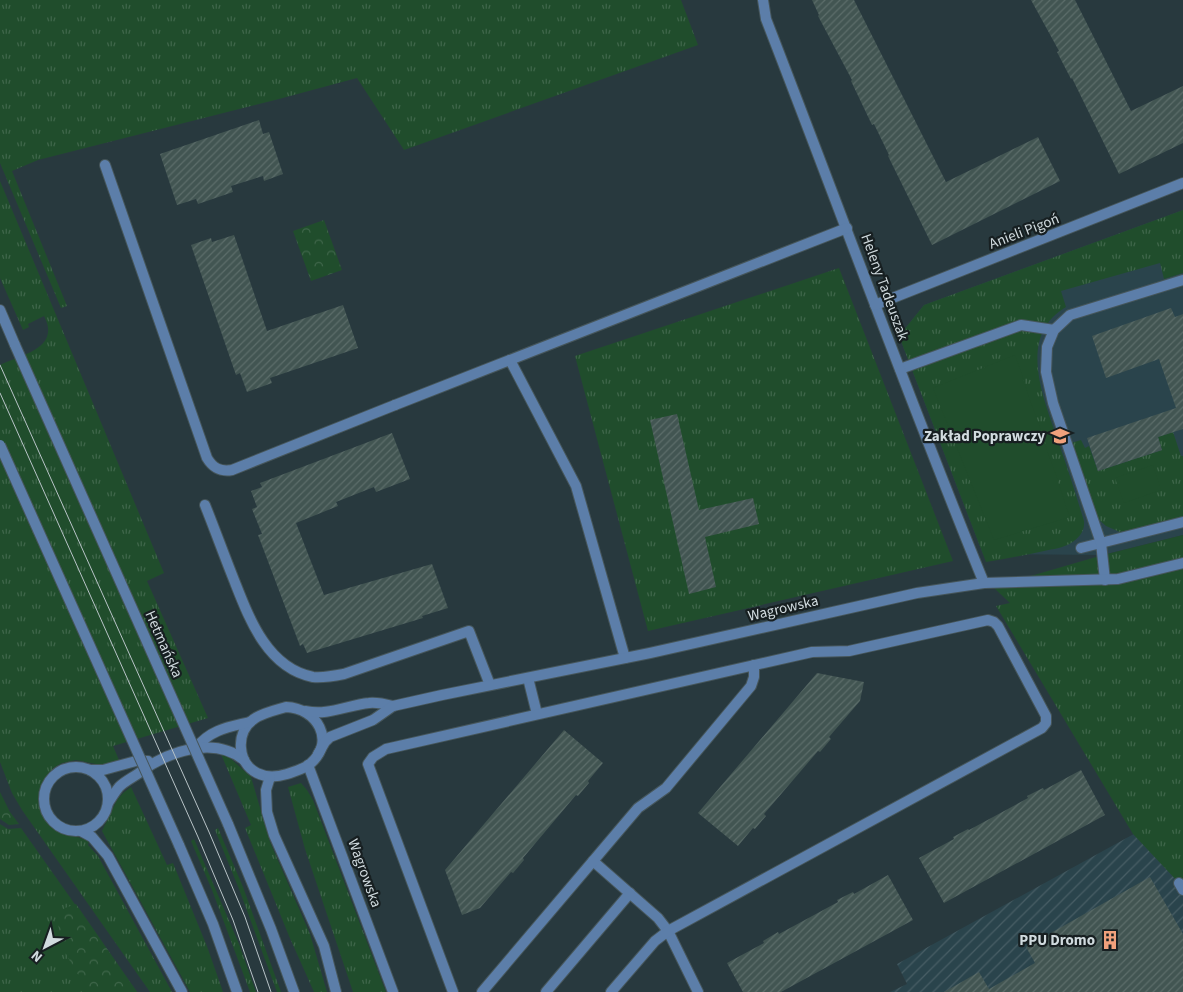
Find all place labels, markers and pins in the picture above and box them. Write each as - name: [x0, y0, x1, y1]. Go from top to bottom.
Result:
- school or university icon: Zakład Poprawczy: [1049, 425, 1071, 447]
- place label: Zakład Poprawczy: [924, 426, 1045, 447]
- building icon: PPU Dromo: [1099, 929, 1121, 951]
- place label: PPU Dromo: [1019, 930, 1095, 951]

